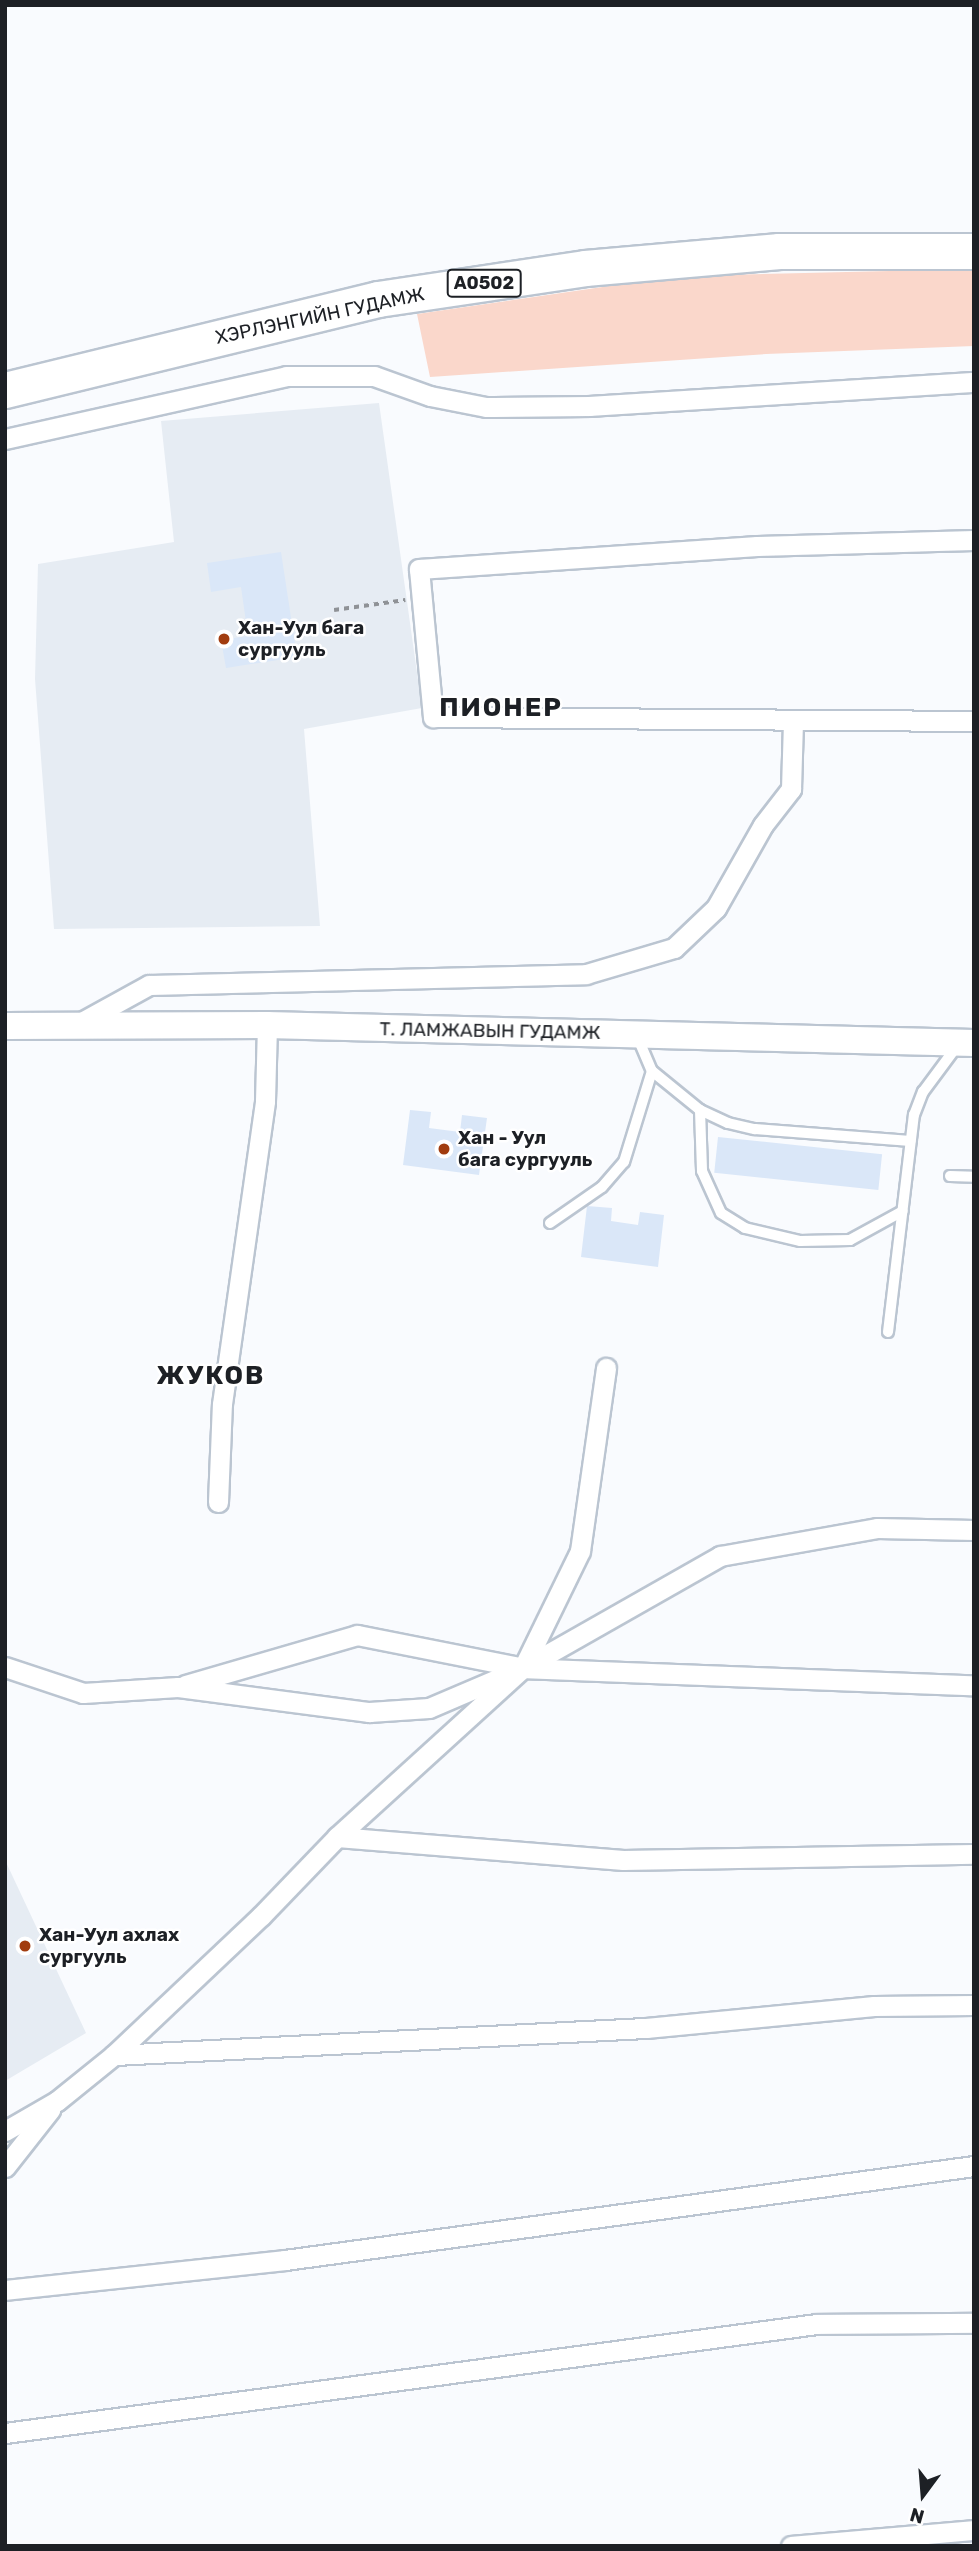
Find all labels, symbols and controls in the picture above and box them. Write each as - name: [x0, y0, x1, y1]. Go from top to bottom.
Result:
- road number: A0502: [446, 268, 522, 298]
- street label: ХЭРЛЭНГИЙН ГУДАМЖ: [213, 283, 427, 349]
- place label: Хан-Уул бага сургууль: [238, 617, 364, 661]
- marker: Хан-Уул бага сургууль: [216, 631, 232, 647]
- district label: ПИОНЕР: [440, 692, 562, 724]
- street label: Т. ЛАМЖАВЫН ГУДАМЖ: [379, 1018, 601, 1044]
- place label: Хан - Уул бага сургууль: [458, 1127, 592, 1171]
- marker: Хан - Уул бага сургууль: [436, 1141, 452, 1157]
- district label: ЖУКОВ: [157, 1360, 265, 1392]
- place label: Хан-Уул ахлах сургууль: [39, 1924, 179, 1968]
- marker: Хан-Уул ахлах сургууль: [17, 1938, 33, 1954]
- north arrow: [888, 2460, 958, 2530]
- text: N: [907, 2503, 927, 2529]

